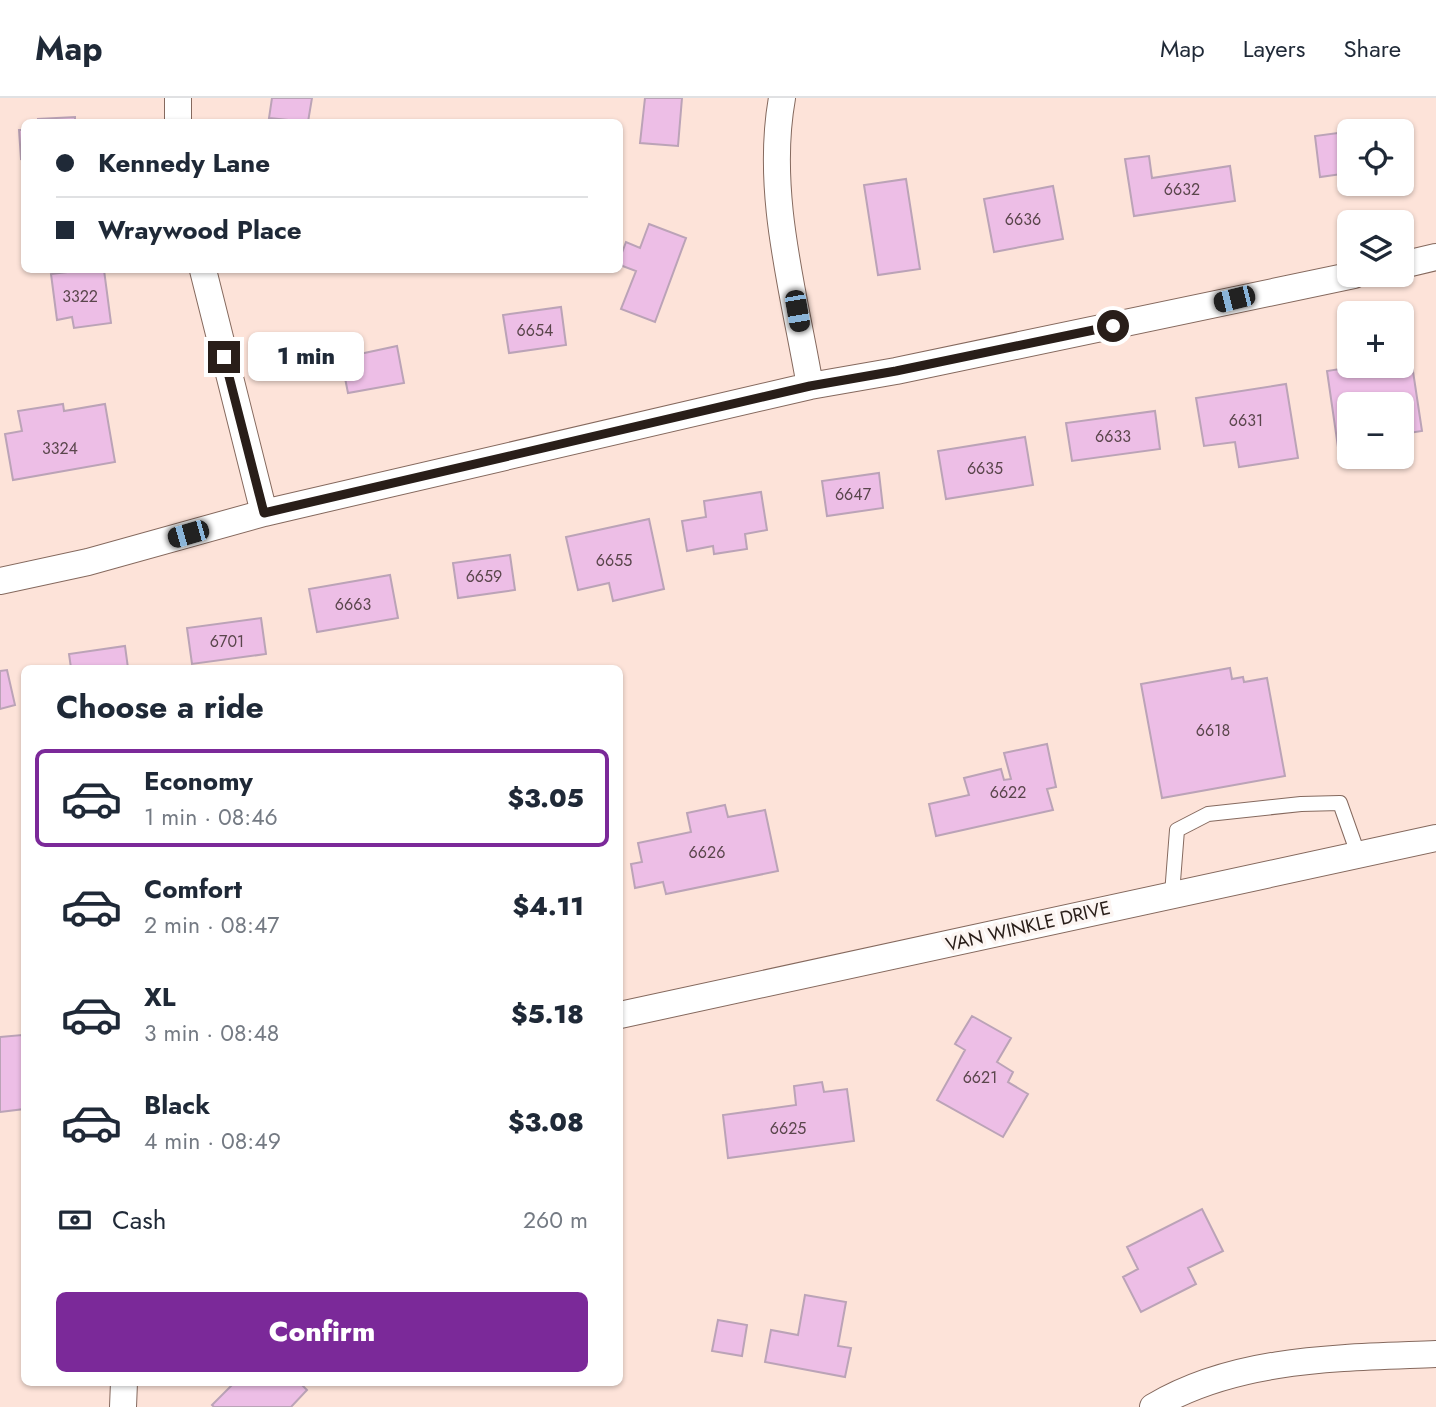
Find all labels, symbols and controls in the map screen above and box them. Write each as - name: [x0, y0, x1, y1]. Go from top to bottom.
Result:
- text: Map: [35, 25, 103, 72]
- text: Map: [1160, 31, 1205, 66]
- text: Layers: [1243, 31, 1305, 66]
- text: Share: [1343, 31, 1401, 66]
- map controls: [1337, 119, 1414, 469]
- button: locate: [1337, 119, 1414, 196]
- text: Kennedy Lane: [98, 144, 270, 182]
- house number: 6632: [1164, 178, 1200, 201]
- house number: 6636: [1005, 208, 1041, 231]
- button: layers: [1337, 210, 1414, 287]
- text: Wraywood Place: [98, 211, 302, 249]
- car: [1212, 284, 1257, 314]
- house number: 3322: [62, 285, 98, 308]
- car: [784, 288, 811, 334]
- button: +: [1337, 301, 1414, 378]
- route start: [1097, 310, 1129, 342]
- house number: 6654: [517, 319, 553, 342]
- callout: 1 min: [248, 332, 364, 382]
- text: 1 min: [277, 339, 335, 373]
- route end: [208, 341, 240, 373]
- button: −: [1337, 392, 1414, 469]
- house number: 6631: [1229, 409, 1263, 432]
- house number: 6633: [1095, 425, 1131, 448]
- house number: 3324: [42, 437, 78, 460]
- house number: 6635: [967, 457, 1003, 480]
- house number: 6647: [835, 483, 872, 506]
- car: [165, 518, 212, 550]
- house number: 6655: [596, 549, 632, 572]
- house number: 6659: [466, 565, 502, 588]
- house number: 6663: [335, 593, 371, 616]
- house number: 6701: [210, 630, 244, 653]
- text: Choose a ride: [56, 684, 264, 730]
- house number: 6618: [1196, 719, 1230, 742]
- text: Economy: [144, 762, 253, 800]
- icon: car: [60, 767, 123, 830]
- text: $3.05: [508, 779, 584, 817]
- house number: 6622: [990, 781, 1026, 804]
- text: 1 min · 08:46: [144, 800, 278, 834]
- house number: 6626: [689, 841, 725, 864]
- text: Comfort: [144, 870, 242, 908]
- icon: car: [60, 875, 123, 938]
- text: $4.11: [513, 887, 584, 925]
- street label: VAN WINKLE DRIVE: [943, 894, 1113, 958]
- text: 2 min · 08:47: [144, 908, 279, 942]
- text: XL: [144, 978, 176, 1016]
- icon: car: [60, 983, 123, 1046]
- text: $5.18: [511, 995, 584, 1033]
- text: 3 min · 08:48: [144, 1016, 279, 1050]
- house number: 6621: [963, 1066, 997, 1089]
- text: Black: [144, 1086, 210, 1124]
- icon: car: [60, 1091, 123, 1154]
- text: $3.08: [508, 1103, 584, 1141]
- house number: 6625: [770, 1117, 806, 1140]
- text: 4 min · 08:49: [144, 1124, 281, 1158]
- icon: cash: [56, 1201, 94, 1239]
- text: Cash: [112, 1201, 166, 1239]
- text: 260 m: [523, 1203, 588, 1237]
- button: Confirm: [56, 1292, 588, 1372]

